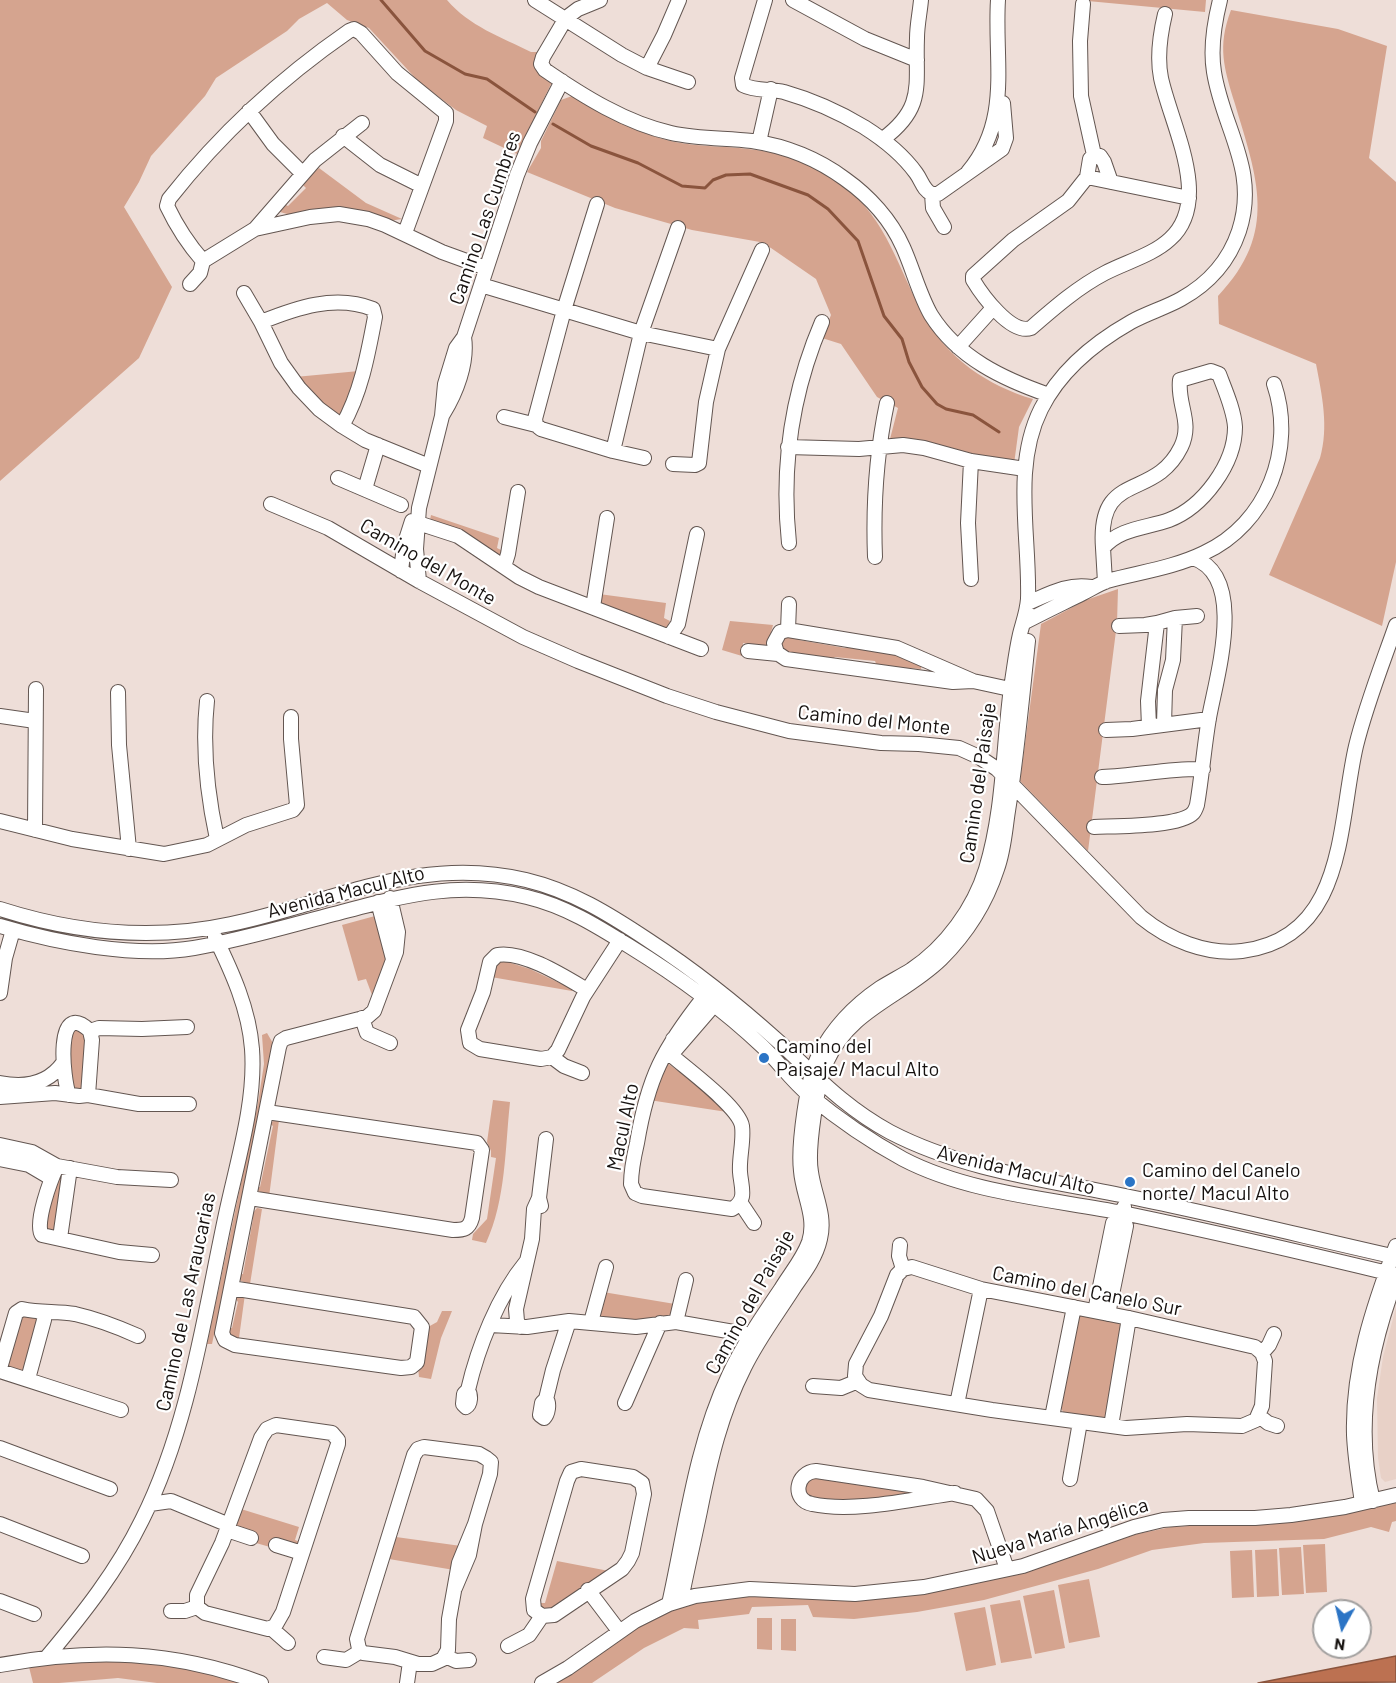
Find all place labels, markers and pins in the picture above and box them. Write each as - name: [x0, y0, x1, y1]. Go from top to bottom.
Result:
- place label: Camino del Paisaje/ Macul Alto: [776, 1034, 939, 1081]
- marker: Camino del Paisaje/ Macul Alto: [757, 1051, 771, 1065]
- place label: Camino del Canelo norte/ Macul Alto: [1142, 1158, 1301, 1205]
- marker: Camino del Canelo norte/ Macul Alto: [1123, 1175, 1137, 1189]

